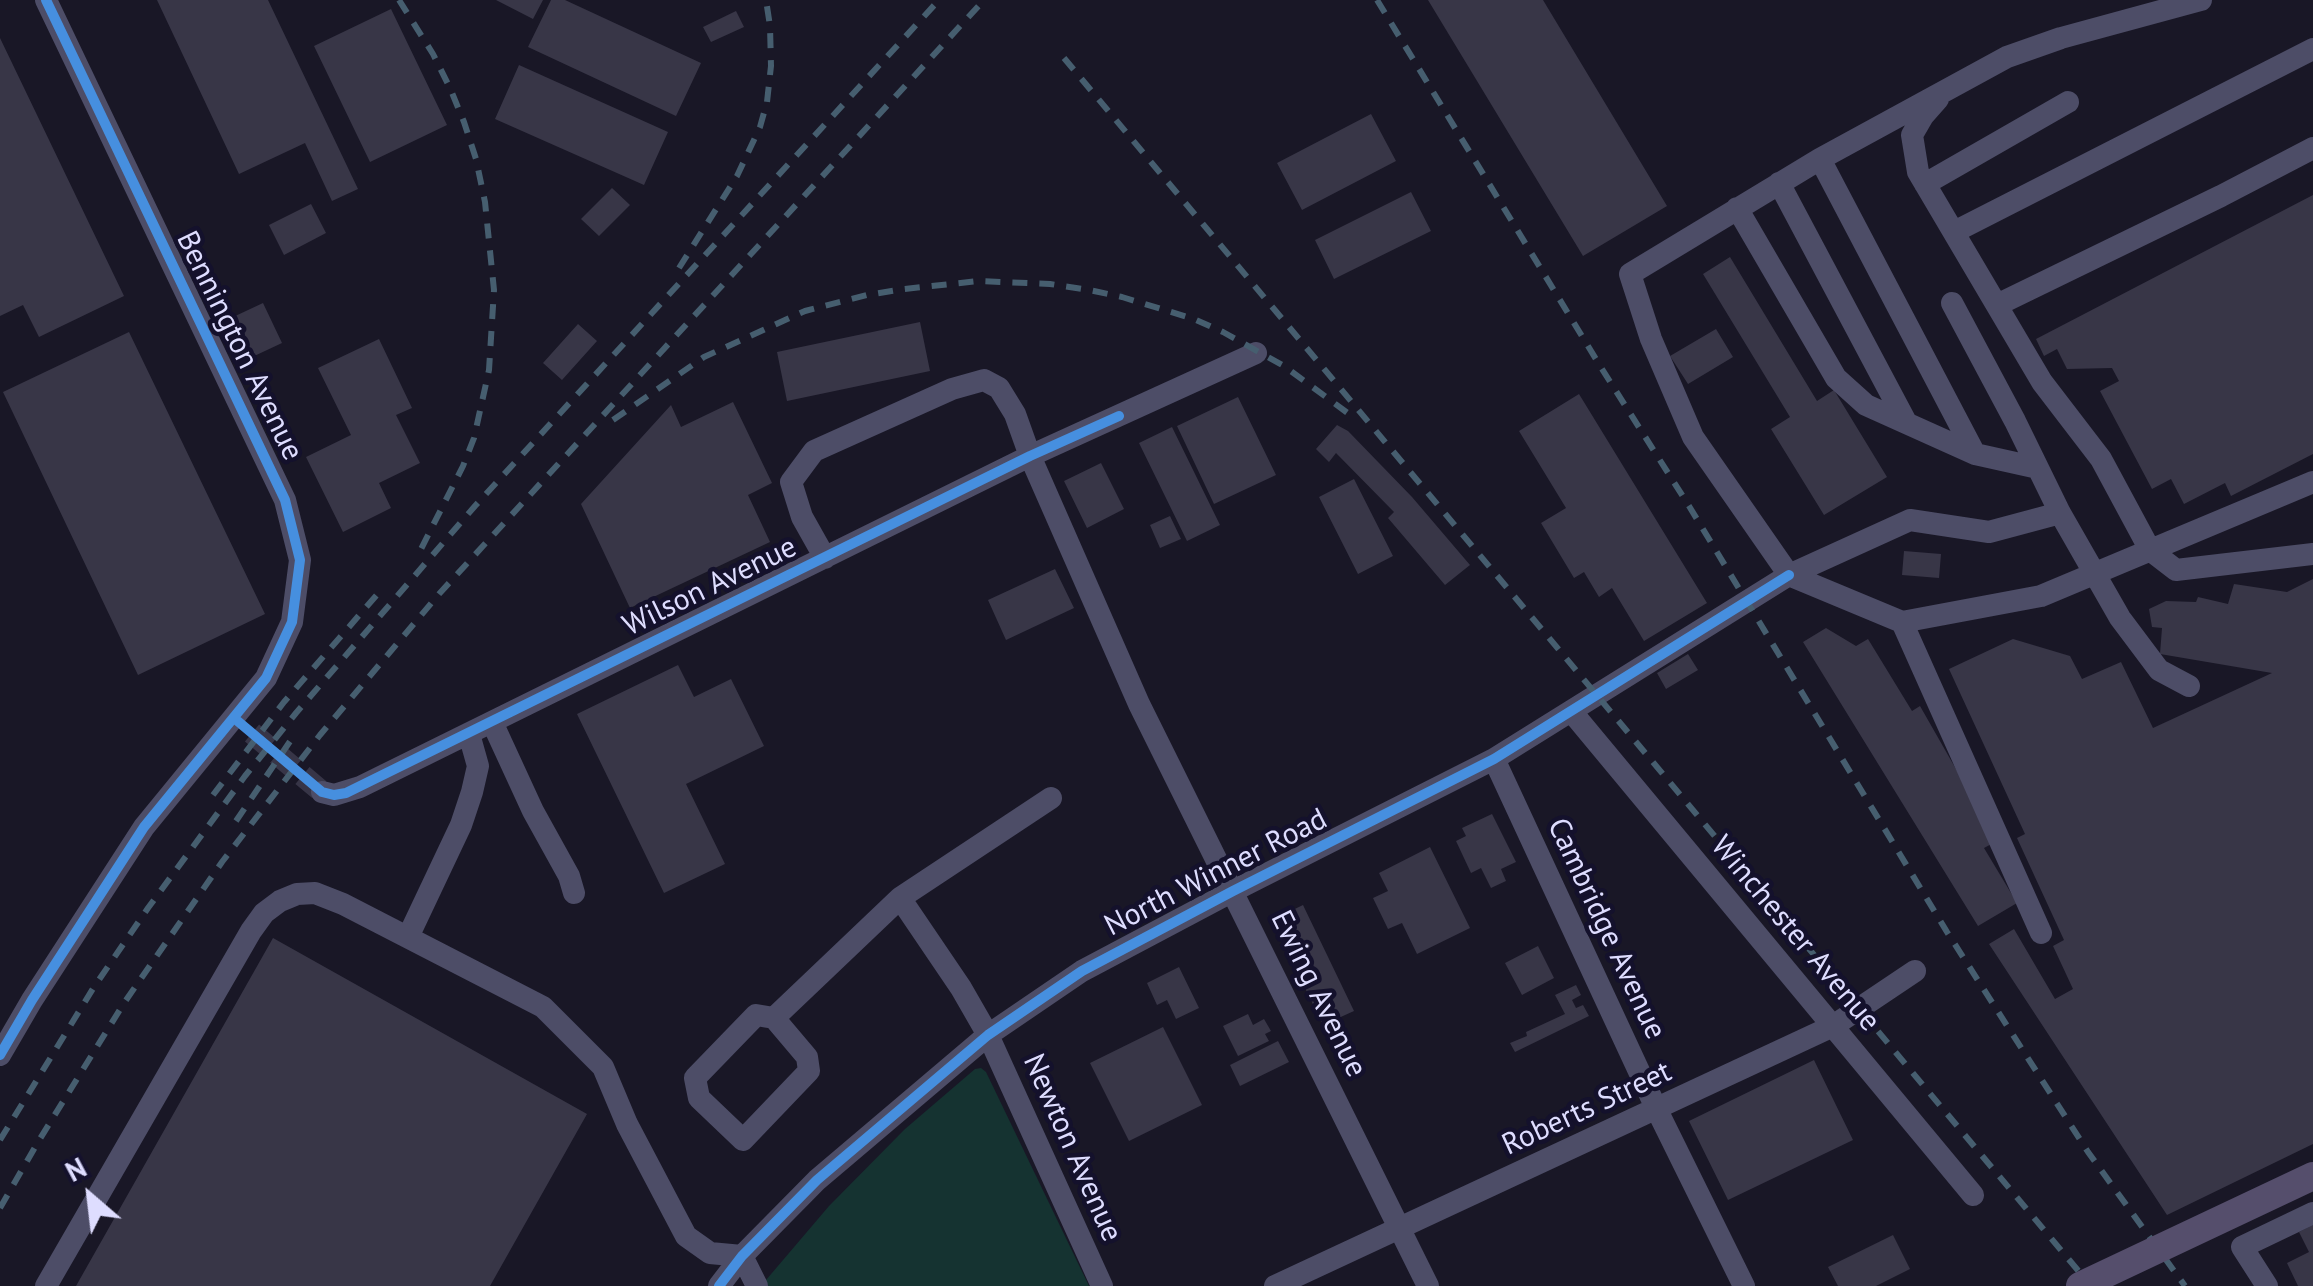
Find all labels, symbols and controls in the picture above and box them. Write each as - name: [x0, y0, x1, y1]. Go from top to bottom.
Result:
- street label: Bennington Avenue: [168, 226, 310, 466]
- street label: Wilson Avenue: [617, 530, 803, 644]
- street label: North Winner Road: [1099, 801, 1333, 945]
- street label: Cambridge Avenue: [1539, 813, 1673, 1045]
- street label: Winchester Avenue: [1703, 829, 1887, 1039]
- street label: Ewing Avenue: [1262, 905, 1374, 1083]
- street label: Newton Avenue: [1015, 1049, 1129, 1247]
- street label: Roberts Street: [1497, 1054, 1677, 1164]
- north arrow: [40, 1146, 140, 1246]
- text: N: [59, 1148, 92, 1190]

